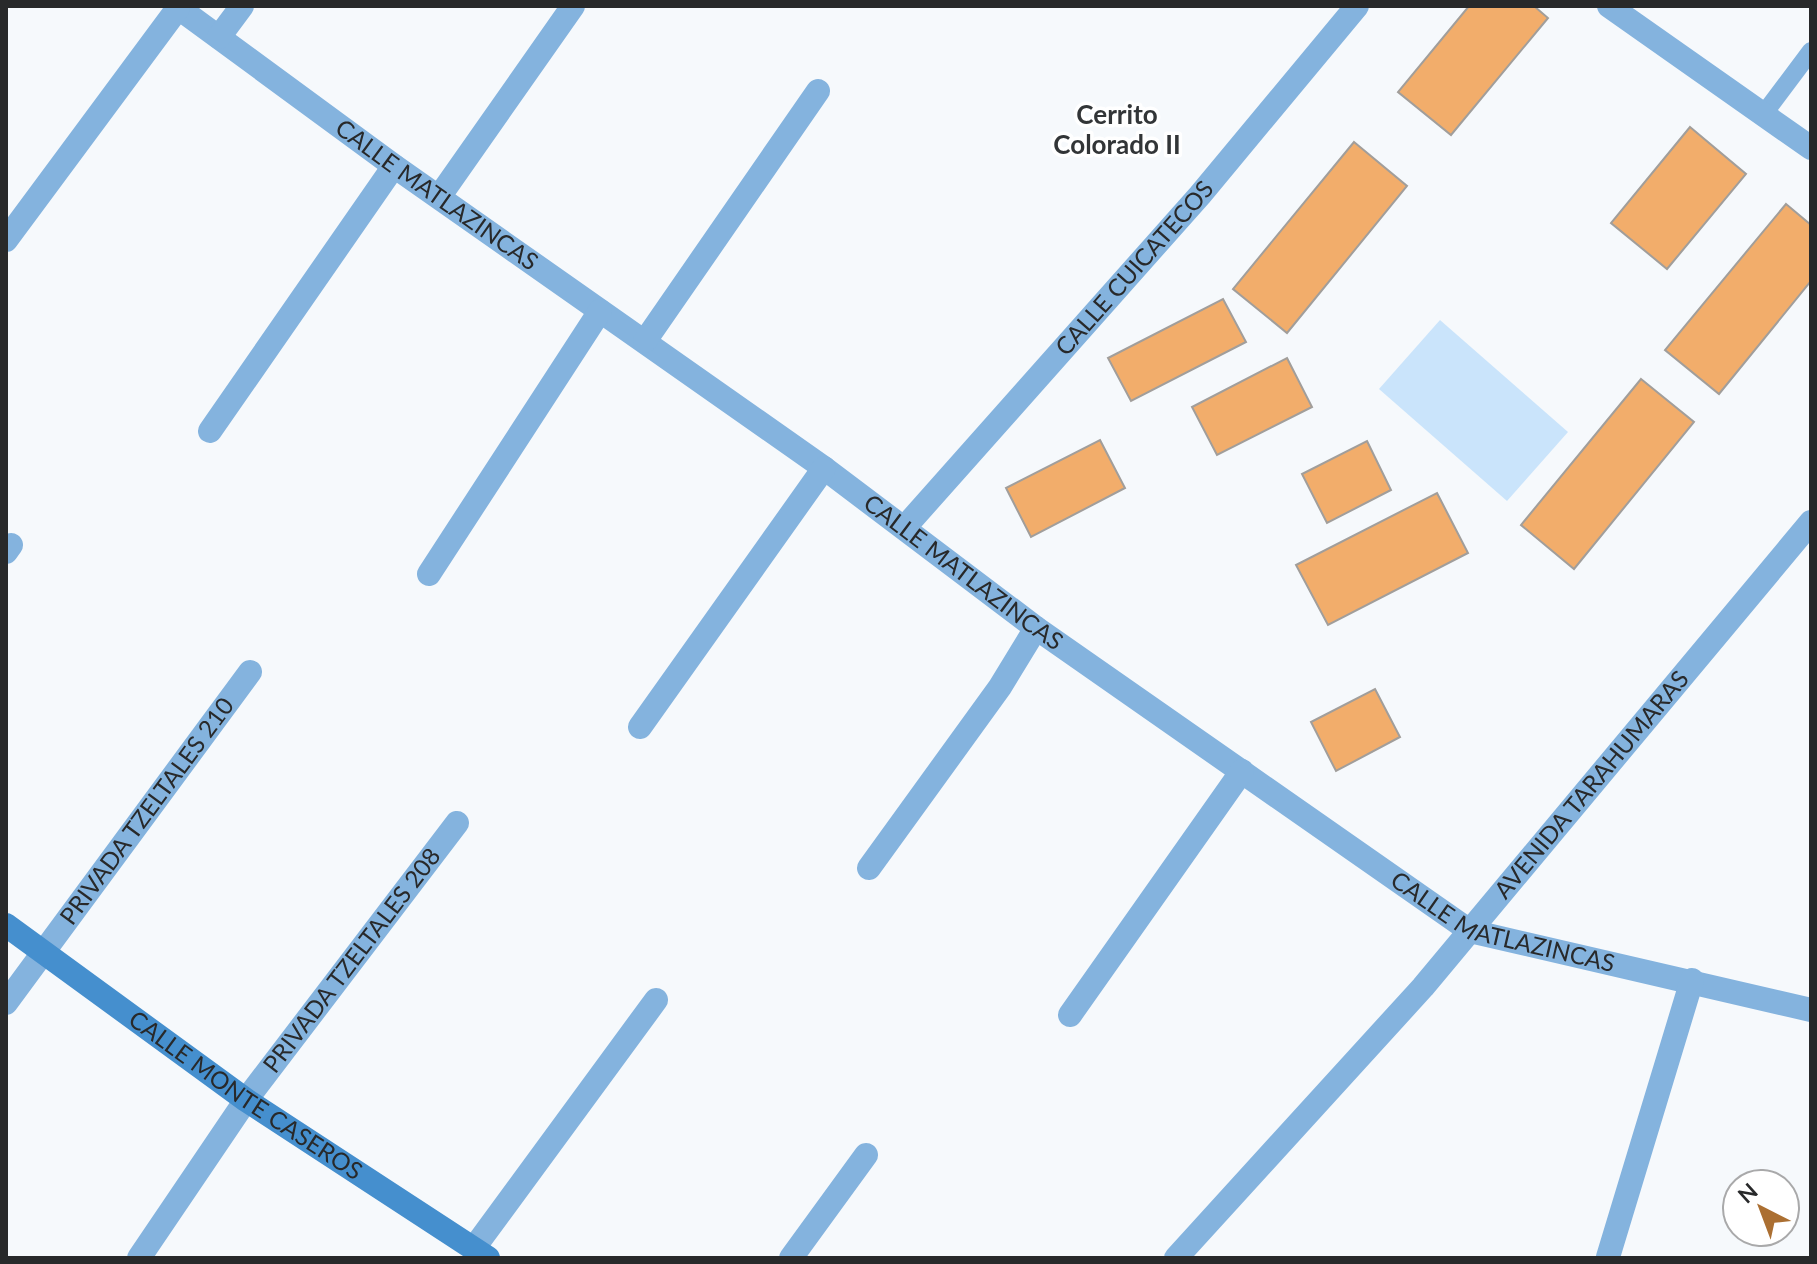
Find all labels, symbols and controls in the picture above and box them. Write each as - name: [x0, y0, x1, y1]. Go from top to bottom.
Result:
- district label: Cerrito Colorado II: [1053, 98, 1181, 160]
- street label: CALLE MATLAZINCAS: [331, 112, 544, 276]
- street label: CALLE CUICATECOS: [1049, 174, 1219, 361]
- street label: CALLE MATLAZINCAS: [859, 487, 1069, 655]
- street label: AVENIDA TARAHUMARAS: [1487, 664, 1694, 904]
- street label: PRIVADA TZELTALES 210: [53, 691, 239, 930]
- street label: PRIVADA TZELTALES 208: [256, 842, 446, 1078]
- street label: CALLE MATLAZINCAS: [1386, 864, 1618, 977]
- street label: CALLE MONTE CASEROS: [124, 1004, 368, 1185]
- north arrow: [1721, 1168, 1801, 1248]
- text: N: [1732, 1177, 1763, 1208]

